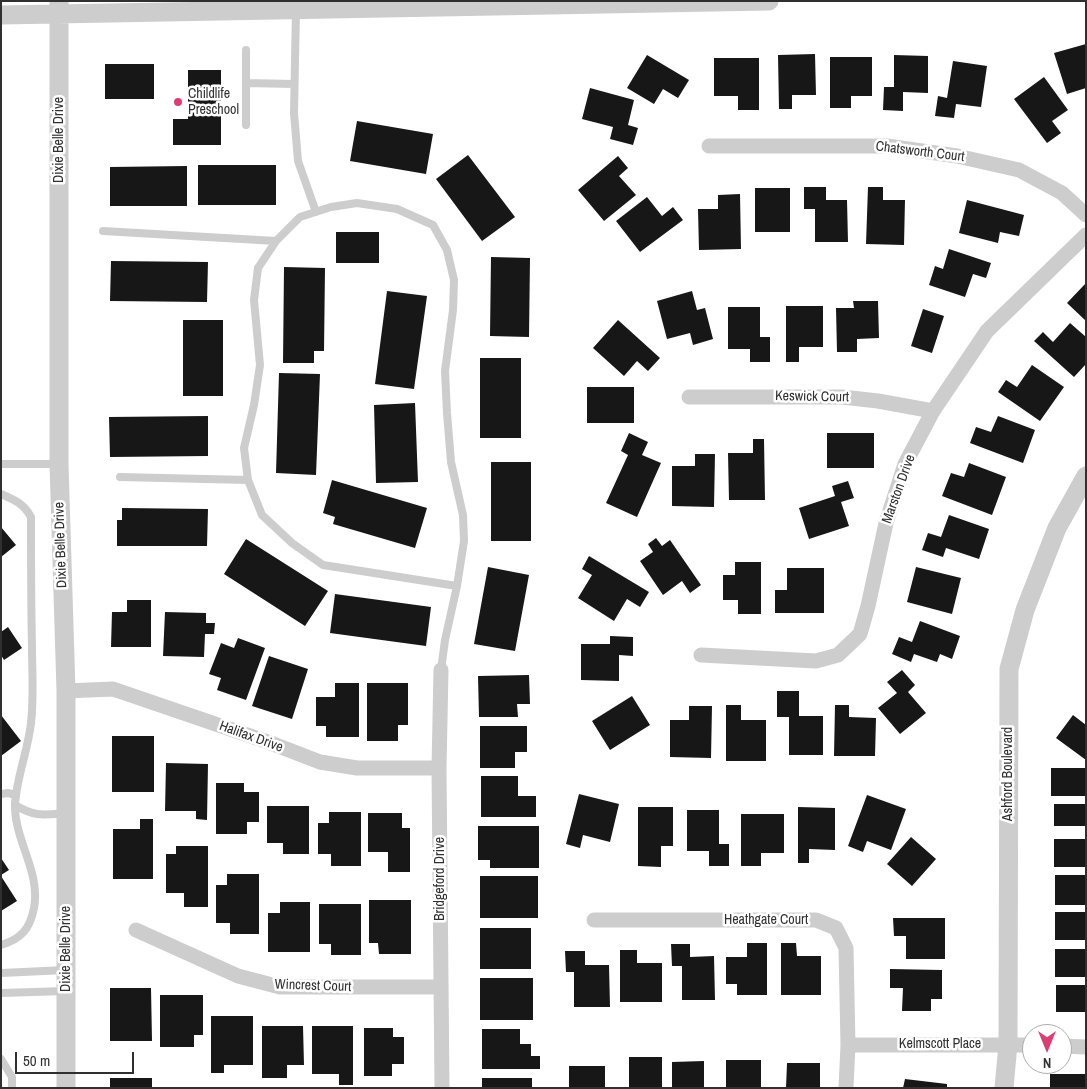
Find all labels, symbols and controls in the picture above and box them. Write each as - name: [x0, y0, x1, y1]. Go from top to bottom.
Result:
- place label: Childlife Preschool: [188, 86, 239, 118]
- marker: Childlife Preschool: [172, 96, 184, 108]
- street label: Dixie Belle Drive: [51, 97, 67, 183]
- street label: Chatsworth Court: [875, 138, 965, 166]
- street label: Keswick Court: [775, 388, 849, 406]
- street label: Marston Drive: [879, 452, 919, 526]
- street label: Dixie Belle Drive: [51, 502, 71, 588]
- street label: Halifax Drive: [217, 718, 285, 756]
- street label: Ashford Boulevard: [1000, 727, 1016, 821]
- street label: Bridgeford Drive: [432, 837, 448, 921]
- street label: Dixie Belle Drive: [58, 906, 74, 992]
- street label: Heathgate Court: [724, 912, 808, 928]
- street label: Wincrest Court: [274, 976, 352, 996]
- north arrow: [1022, 1024, 1072, 1074]
- street label: Kelmscott Place: [899, 1036, 981, 1052]
- scale bar: [18, 1042, 136, 1074]
- text: 50 m: [23, 1050, 50, 1071]
- text: N: [1043, 1054, 1051, 1072]

